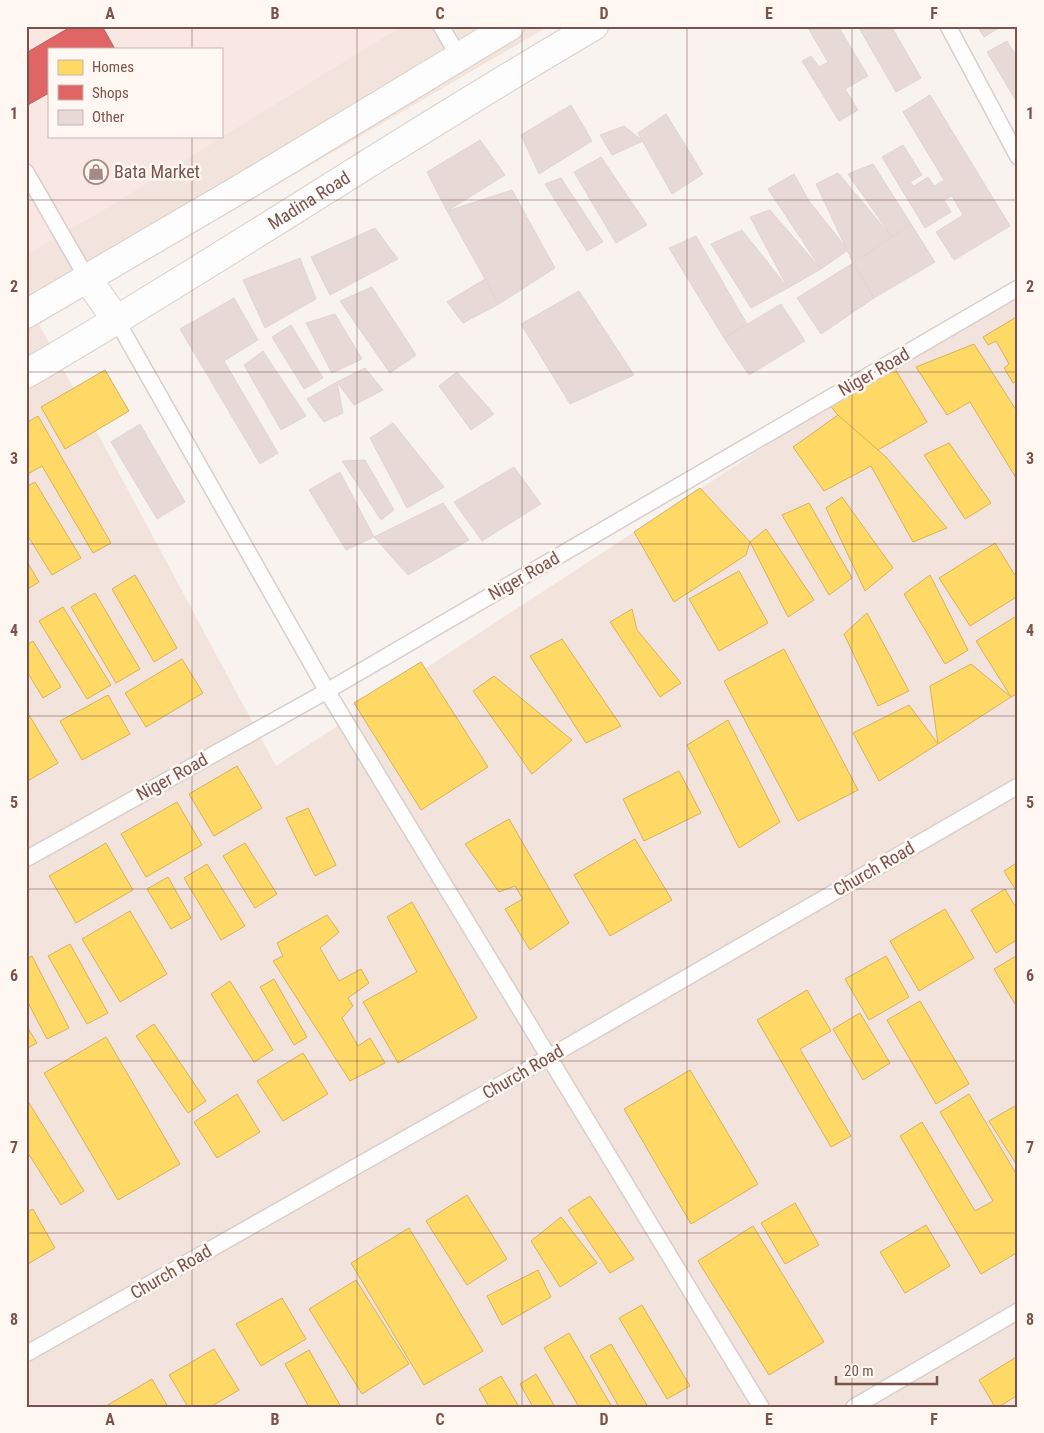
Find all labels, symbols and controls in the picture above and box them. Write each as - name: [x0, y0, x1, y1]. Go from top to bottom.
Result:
- text: A: [105, 4, 115, 23]
- text: B: [271, 4, 280, 23]
- text: C: [435, 4, 445, 23]
- text: D: [599, 4, 609, 23]
- text: E: [765, 4, 773, 23]
- text: F: [930, 4, 938, 23]
- legend: [48, 48, 222, 138]
- text: Homes: [92, 58, 134, 76]
- text: Shops: [92, 84, 129, 102]
- text: 1: [10, 104, 18, 123]
- text: 1: [1026, 104, 1034, 123]
- text: Other: [92, 108, 125, 126]
- shop icon: Bata Market: [83, 159, 109, 185]
- place label: Bata Market: [114, 161, 200, 182]
- street label: Madina Road: [264, 167, 354, 234]
- text: 2: [10, 277, 18, 296]
- text: 2: [1026, 277, 1034, 296]
- street label: Niger Road: [835, 343, 913, 400]
- text: 3: [10, 449, 18, 468]
- text: 3: [1026, 449, 1034, 468]
- street label: Niger Road: [485, 547, 563, 604]
- text: 4: [10, 621, 18, 640]
- text: 4: [1026, 621, 1034, 640]
- street label: Niger Road: [132, 748, 211, 805]
- text: 5: [10, 793, 18, 812]
- text: 5: [1026, 793, 1034, 812]
- street label: Church Road: [829, 837, 918, 900]
- text: 6: [10, 966, 18, 985]
- text: 6: [1026, 966, 1034, 985]
- street label: Church Road: [478, 1040, 567, 1103]
- text: 7: [10, 1138, 18, 1157]
- text: 7: [1026, 1138, 1034, 1157]
- street label: Church Road: [126, 1240, 215, 1303]
- text: 8: [10, 1310, 18, 1329]
- text: 8: [1026, 1310, 1034, 1329]
- scale bar: [836, 1353, 938, 1385]
- text: 20 m: [844, 1362, 874, 1380]
- text: A: [105, 1410, 115, 1429]
- text: B: [271, 1410, 280, 1429]
- text: C: [435, 1410, 445, 1429]
- text: D: [599, 1410, 609, 1429]
- text: E: [765, 1410, 773, 1429]
- text: F: [930, 1410, 938, 1429]

